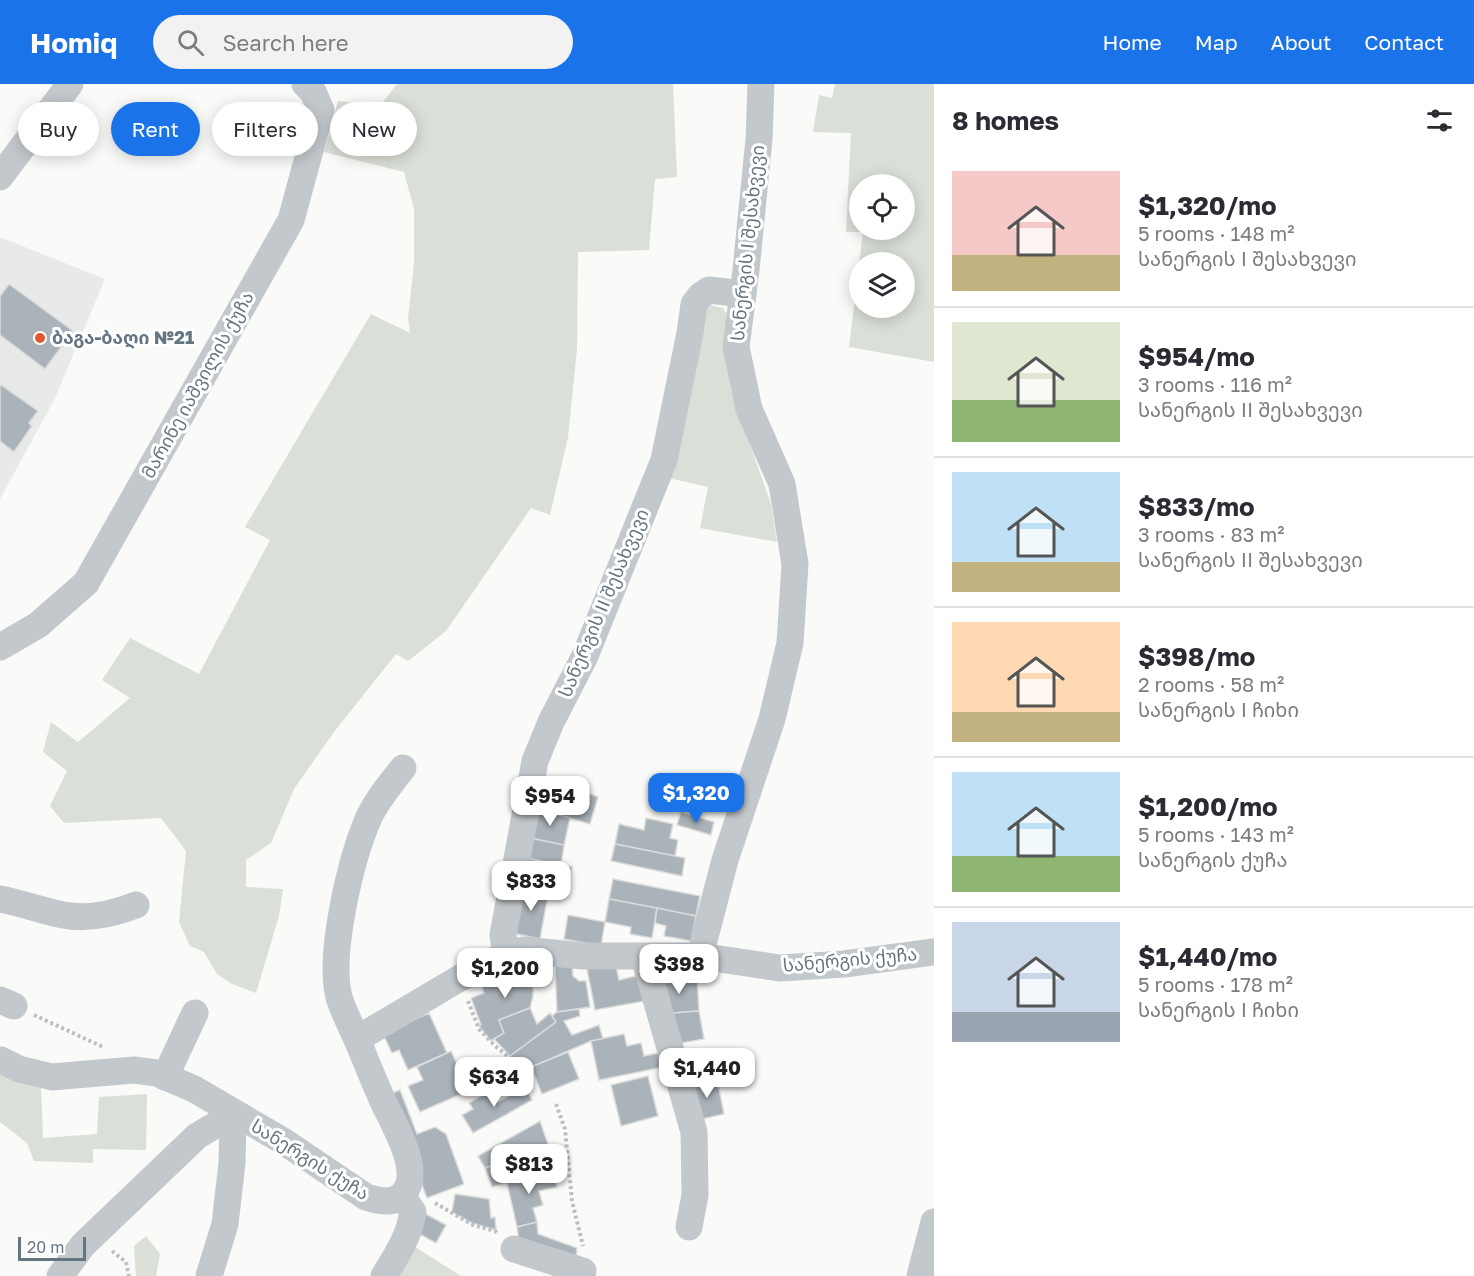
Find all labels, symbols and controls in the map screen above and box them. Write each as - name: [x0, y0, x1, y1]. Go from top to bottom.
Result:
- search box: [153, 15, 573, 69]
- text: Homiq: [30, 26, 117, 59]
- icon: search: [174, 26, 207, 59]
- text: Search here: [222, 29, 349, 56]
- text: Home: [1102, 29, 1162, 55]
- text: Map: [1195, 29, 1238, 55]
- text: About: [1271, 29, 1331, 55]
- text: Contact: [1364, 29, 1444, 55]
- chip: Buy: [18, 102, 99, 156]
- chip: Rent: [111, 102, 200, 156]
- chip: Filters: [212, 102, 318, 156]
- chip: New: [330, 102, 417, 156]
- icon: filters: [1423, 104, 1456, 137]
- text: 8 homes: [952, 105, 1059, 136]
- street label: სანერგის I შესახვევი: [726, 144, 769, 342]
- map controls: [849, 174, 915, 318]
- button: locate: [849, 174, 915, 240]
- text: $1,320/mo: [1138, 190, 1277, 221]
- icon: home: [1000, 195, 1072, 267]
- text: 5 rooms · 148 m²: [1138, 221, 1295, 245]
- text: სანერგის I შესახვევი: [1138, 246, 1356, 270]
- button: layers: [849, 252, 915, 318]
- street label: მარინე იაშვილის ქუჩა: [137, 287, 259, 482]
- place label: ბაგა-ბაღი №21: [52, 326, 194, 349]
- marker: ბაგა-ბაღი №21: [33, 331, 47, 345]
- text: $954/mo: [1138, 341, 1255, 372]
- icon: home: [1000, 346, 1072, 418]
- text: 3 rooms · 116 m²: [1138, 372, 1292, 396]
- text: სანერგის II შესახვევი: [1138, 397, 1363, 421]
- text: $833/mo: [1138, 491, 1255, 522]
- icon: home: [1000, 496, 1072, 568]
- street label: სანერგის II შესახვევი: [553, 505, 654, 700]
- text: 3 rooms · 83 m²: [1138, 522, 1284, 546]
- text: სანერგის II შესახვევი: [1138, 547, 1363, 571]
- text: $398/mo: [1138, 641, 1255, 672]
- icon: home: [1000, 646, 1072, 718]
- text: 2 rooms · 58 m²: [1138, 672, 1284, 696]
- text: სანერგის I ჩიხი: [1138, 697, 1299, 721]
- pin: $1,320: [647, 773, 745, 824]
- pin: $954: [514, 776, 586, 827]
- text: $1,320: [662, 780, 730, 804]
- text: $954: [525, 783, 575, 807]
- text: $1,200/mo: [1138, 791, 1278, 822]
- icon: home: [1000, 796, 1072, 868]
- text: 5 rooms · 143 m²: [1138, 822, 1294, 846]
- text: სანერგის ქუჩა: [1138, 847, 1287, 871]
- pin: $833: [495, 861, 567, 912]
- text: $833: [506, 868, 556, 892]
- text: $1,440/mo: [1138, 941, 1277, 972]
- street label: სანერგის ქუჩა: [782, 942, 918, 977]
- pin: $398: [643, 944, 715, 995]
- icon: home: [1000, 946, 1072, 1018]
- pin: $1,200: [456, 948, 554, 999]
- text: $398: [653, 951, 705, 975]
- text: $1,200: [471, 955, 539, 979]
- text: 5 rooms · 178 m²: [1138, 972, 1293, 996]
- text: სანერგის I ჩიხი: [1138, 997, 1299, 1021]
- pin: $1,440: [658, 1048, 756, 1099]
- text: $1,440: [673, 1055, 741, 1079]
- pin: $634: [458, 1057, 530, 1108]
- text: $634: [469, 1064, 519, 1088]
- street label: სანერგის ქუჩა: [247, 1114, 373, 1205]
- pin: $813: [493, 1144, 565, 1195]
- text: $813: [505, 1151, 553, 1175]
- scale bar: [18, 1234, 86, 1262]
- text: 20 m: [27, 1237, 64, 1257]

